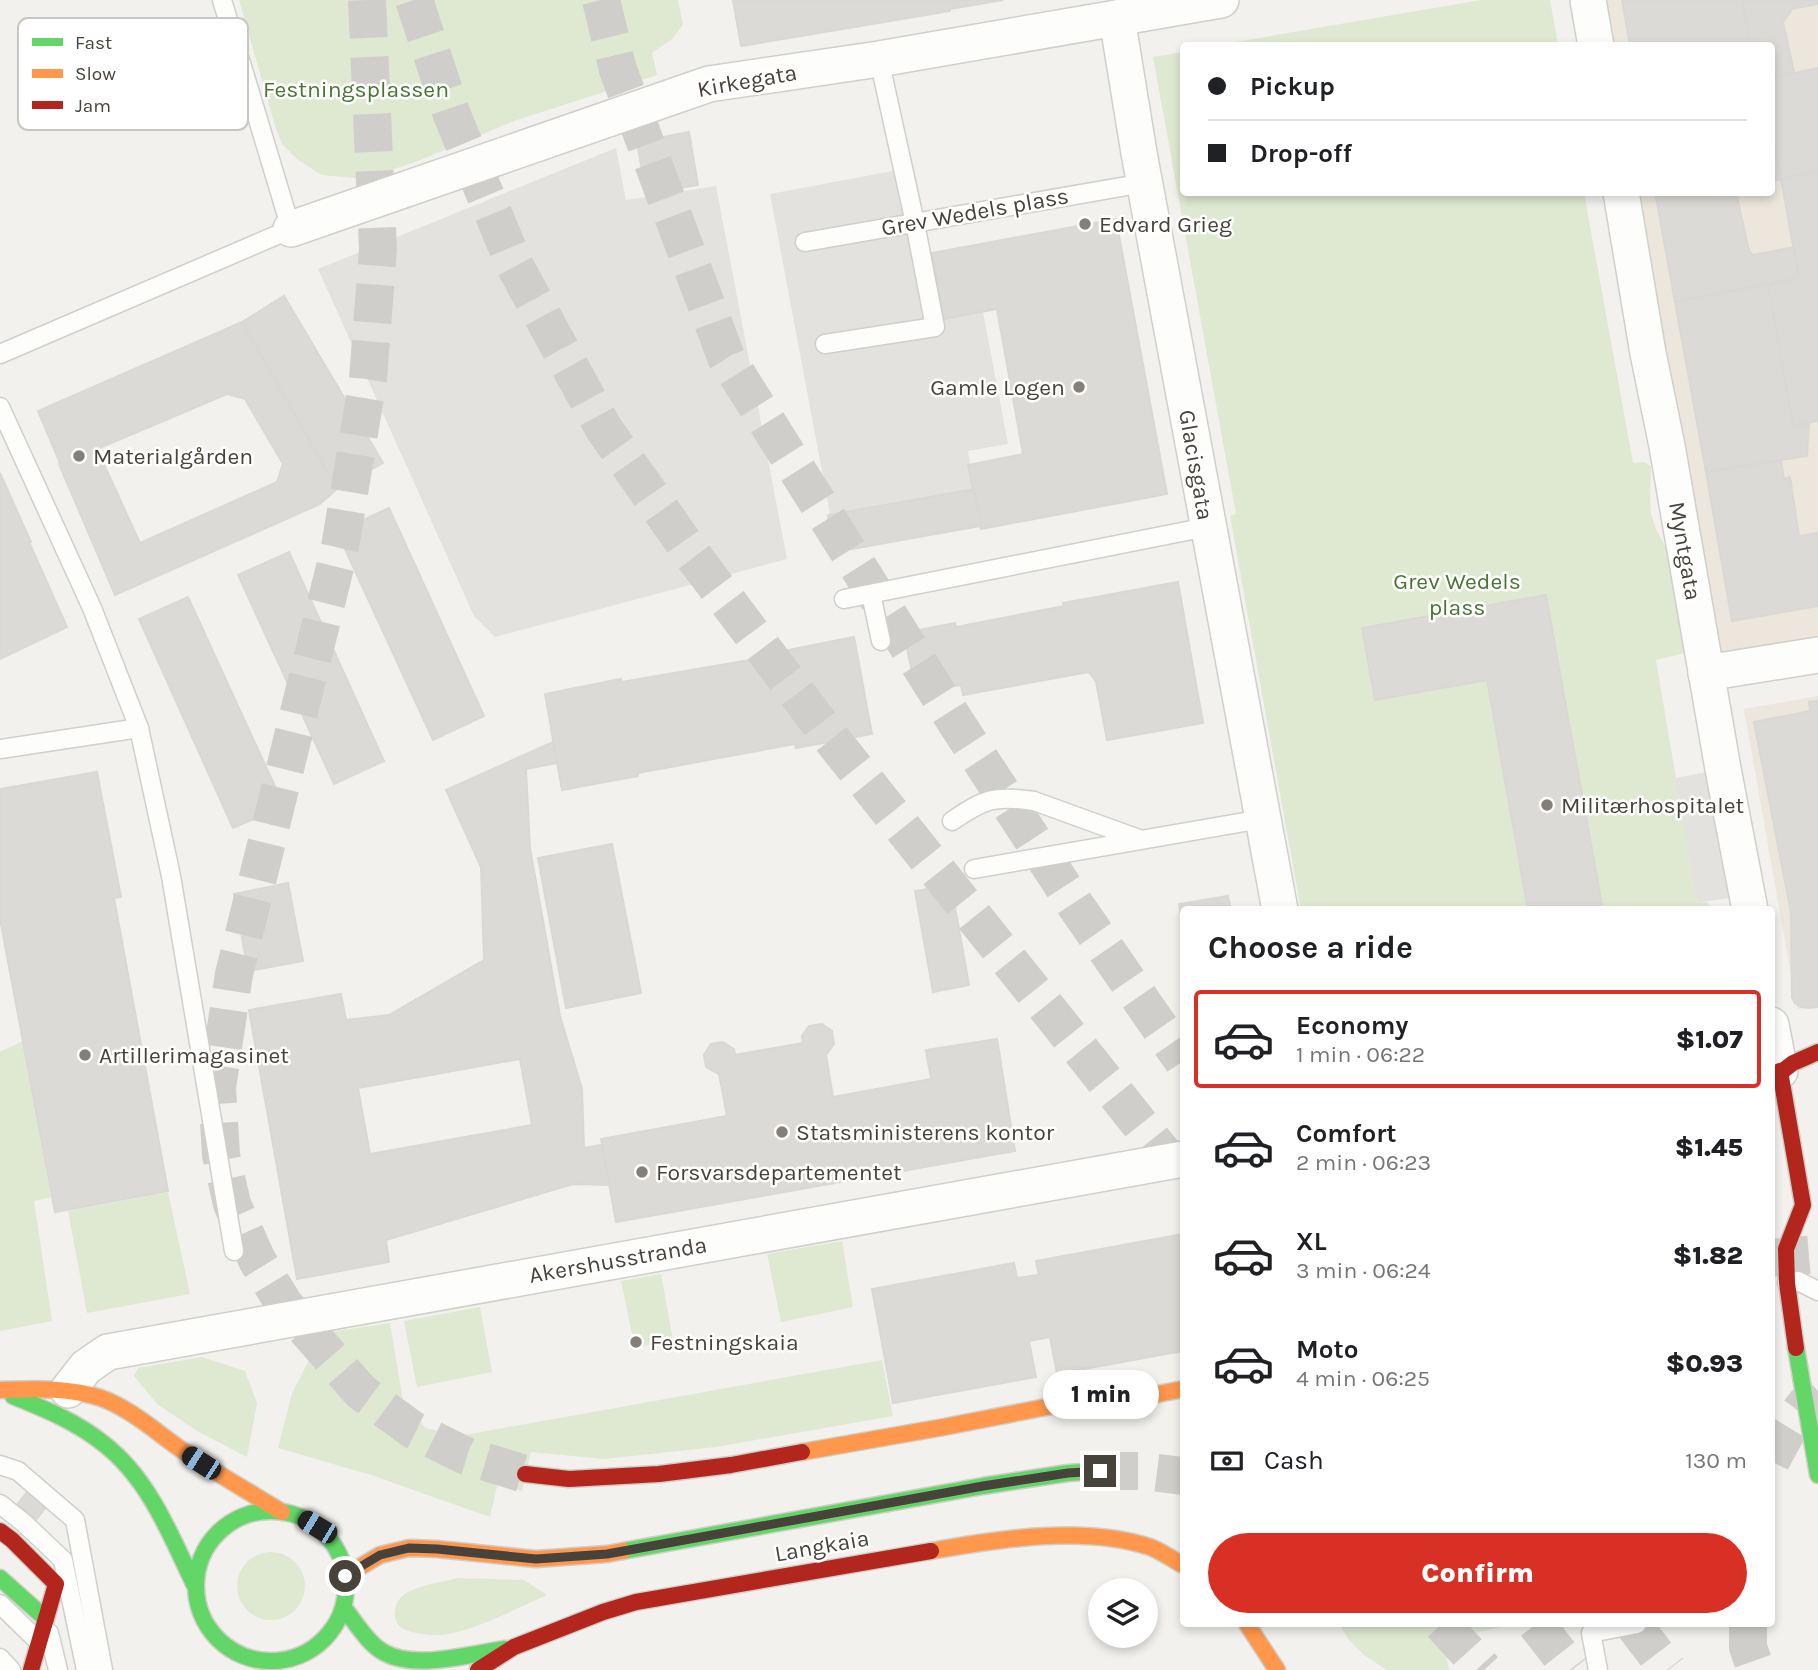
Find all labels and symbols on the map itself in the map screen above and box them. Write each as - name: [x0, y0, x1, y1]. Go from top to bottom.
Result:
- legend: [18, 18, 248, 130]
- text: Fast: [75, 32, 112, 54]
- street label: Kirkegata: [695, 59, 799, 103]
- text: Slow: [75, 63, 116, 85]
- park label: Festningsplassen: [263, 76, 449, 103]
- text: Jam: [75, 95, 111, 117]
- street label: Grev Wedels plass: [879, 182, 1071, 242]
- place label: Edvard Grieg: [1099, 211, 1232, 238]
- marker: Edvard Grieg: [1077, 216, 1093, 232]
- place label: Gamle Logen: [930, 374, 1065, 401]
- marker: Gamle Logen: [1071, 379, 1087, 395]
- street label: Glacisgata: [1173, 408, 1219, 522]
- place label: Materialgården: [93, 443, 253, 470]
- marker: Materialgården: [71, 448, 87, 464]
- street label: Myntgata: [1663, 500, 1707, 602]
- park label: Grev Wedels plass: [1393, 568, 1521, 621]
- place label: Militærhospitalet: [1561, 792, 1744, 819]
- marker: Militærhospitalet: [1539, 797, 1555, 813]
- place label: Artillerimagasinet: [99, 1042, 289, 1069]
- marker: Artillerimagasinet: [77, 1047, 93, 1063]
- place label: Statsministerens kontor: [796, 1119, 1055, 1146]
- marker: Statsministerens kontor: [774, 1124, 790, 1140]
- place label: Forsvarsdepartementet: [656, 1159, 902, 1186]
- marker: Forsvarsdepartementet: [634, 1164, 650, 1180]
- street label: Akershusstranda: [527, 1231, 709, 1289]
- place label: Festningskaia: [650, 1329, 799, 1356]
- marker: Festningskaia: [628, 1334, 644, 1350]
- callout: 1 min: [1042, 1370, 1158, 1418]
- car: [178, 1443, 225, 1483]
- route end: [1084, 1455, 1116, 1487]
- car: [294, 1507, 341, 1547]
- street label: Langkaia: [773, 1524, 871, 1568]
- route start: [329, 1560, 361, 1592]

